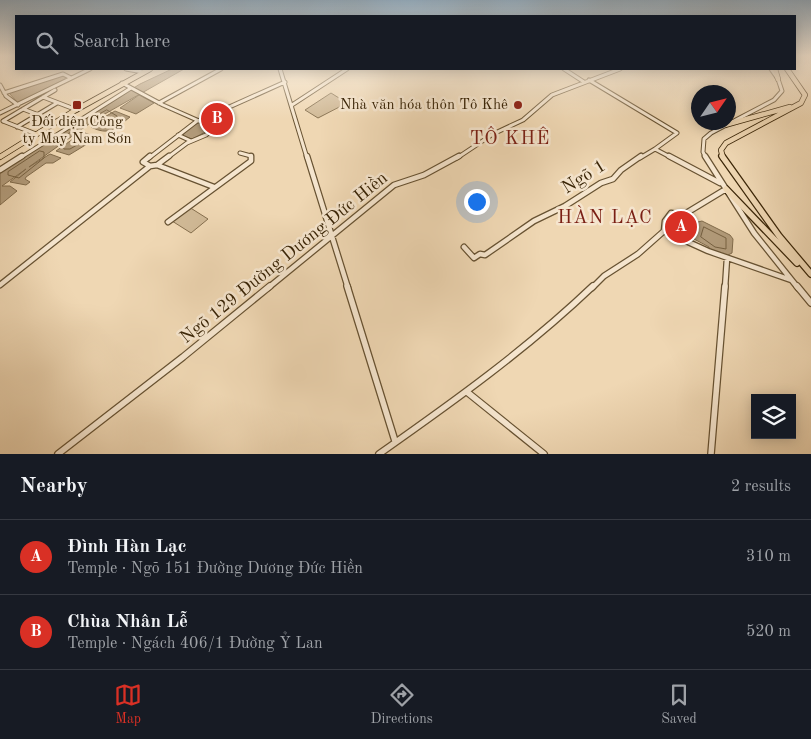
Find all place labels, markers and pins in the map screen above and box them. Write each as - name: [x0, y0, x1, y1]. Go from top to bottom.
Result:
- place label: Nhà văn hóa thôn Tô Khê: [340, 98, 508, 113]
- marker: Đối diện Công ty May Nam Sơn: [71, 99, 83, 111]
- marker: Nhà văn hóa thôn Tô Khê: [512, 99, 524, 111]
- pin: B: [201, 100, 233, 138]
- place label: Đối diện Công ty May Nam Sơn: [22, 114, 132, 147]
- pin: A: [665, 208, 697, 246]

